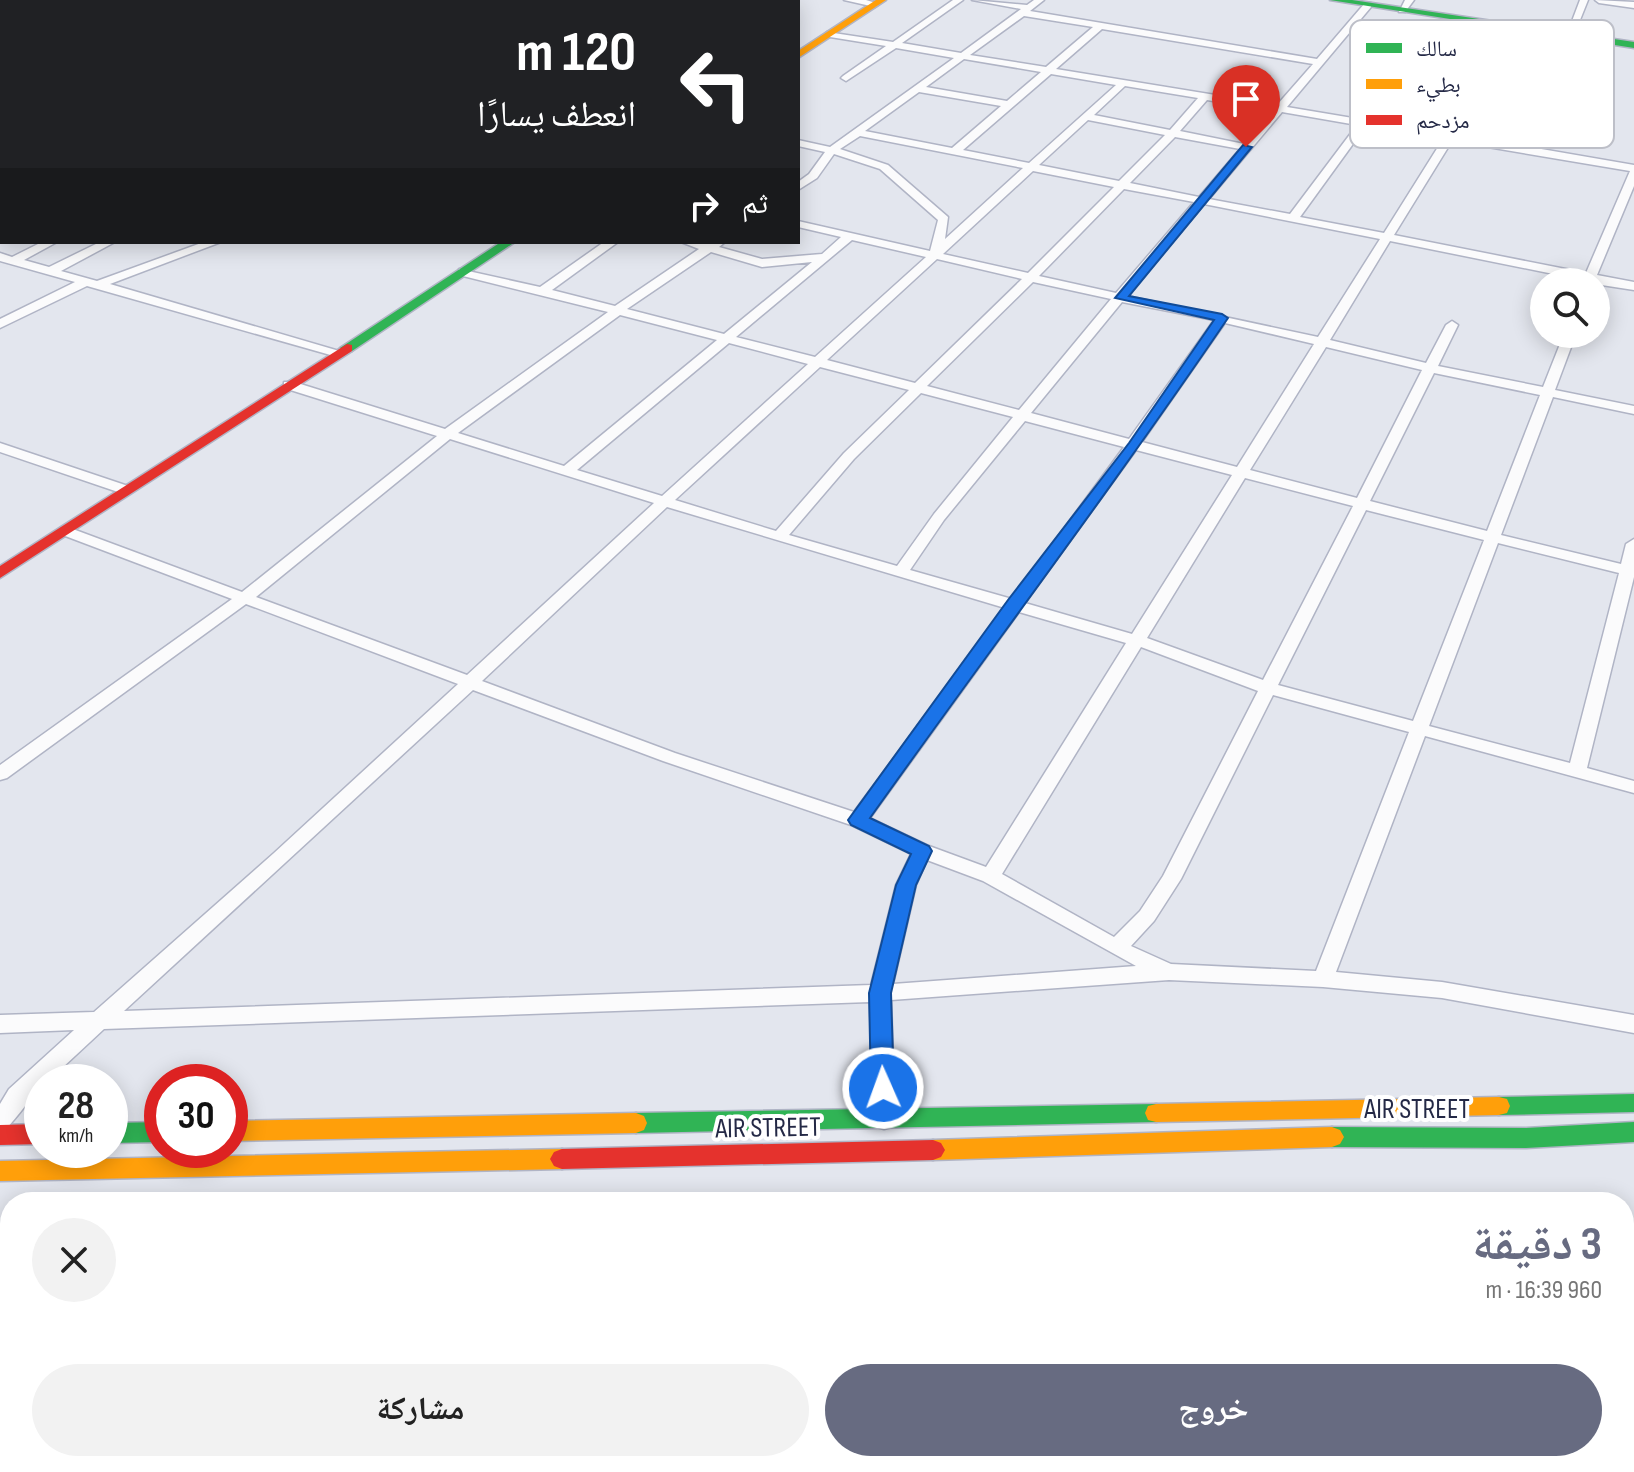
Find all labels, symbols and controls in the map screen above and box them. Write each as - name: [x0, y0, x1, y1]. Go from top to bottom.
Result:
- text: 120 m: [516, 20, 636, 87]
- legend: [1350, 20, 1614, 148]
- icon: left: [664, 32, 768, 136]
- text: سالك: [1416, 36, 1457, 63]
- pin: [1212, 65, 1280, 147]
- text: بطيء: [1416, 72, 1461, 102]
- icon: arrive: [1224, 77, 1268, 121]
- text: انعطف يسارًا: [477, 94, 636, 137]
- text: مزدحم: [1416, 108, 1470, 135]
- icon: right: [682, 184, 726, 228]
- text: ثم: [742, 186, 768, 222]
- map controls: [1530, 268, 1610, 348]
- button: search: [1530, 268, 1610, 348]
- position arrow: [841, 1046, 925, 1130]
- speed limit sign: 30: [144, 1064, 248, 1168]
- text: 28: [58, 1082, 94, 1130]
- street label: AIR STREET: [1363, 1093, 1470, 1126]
- street label: AIR STREET: [714, 1111, 821, 1145]
- text: km/h: [59, 1124, 93, 1148]
- text: 3 دقيقة: [1472, 1216, 1602, 1273]
- button: close: [32, 1218, 116, 1302]
- text: 960 m · 16:39: [1485, 1275, 1602, 1306]
- button: مشاركة: [32, 1364, 809, 1456]
- button: خروج: [825, 1364, 1602, 1456]

